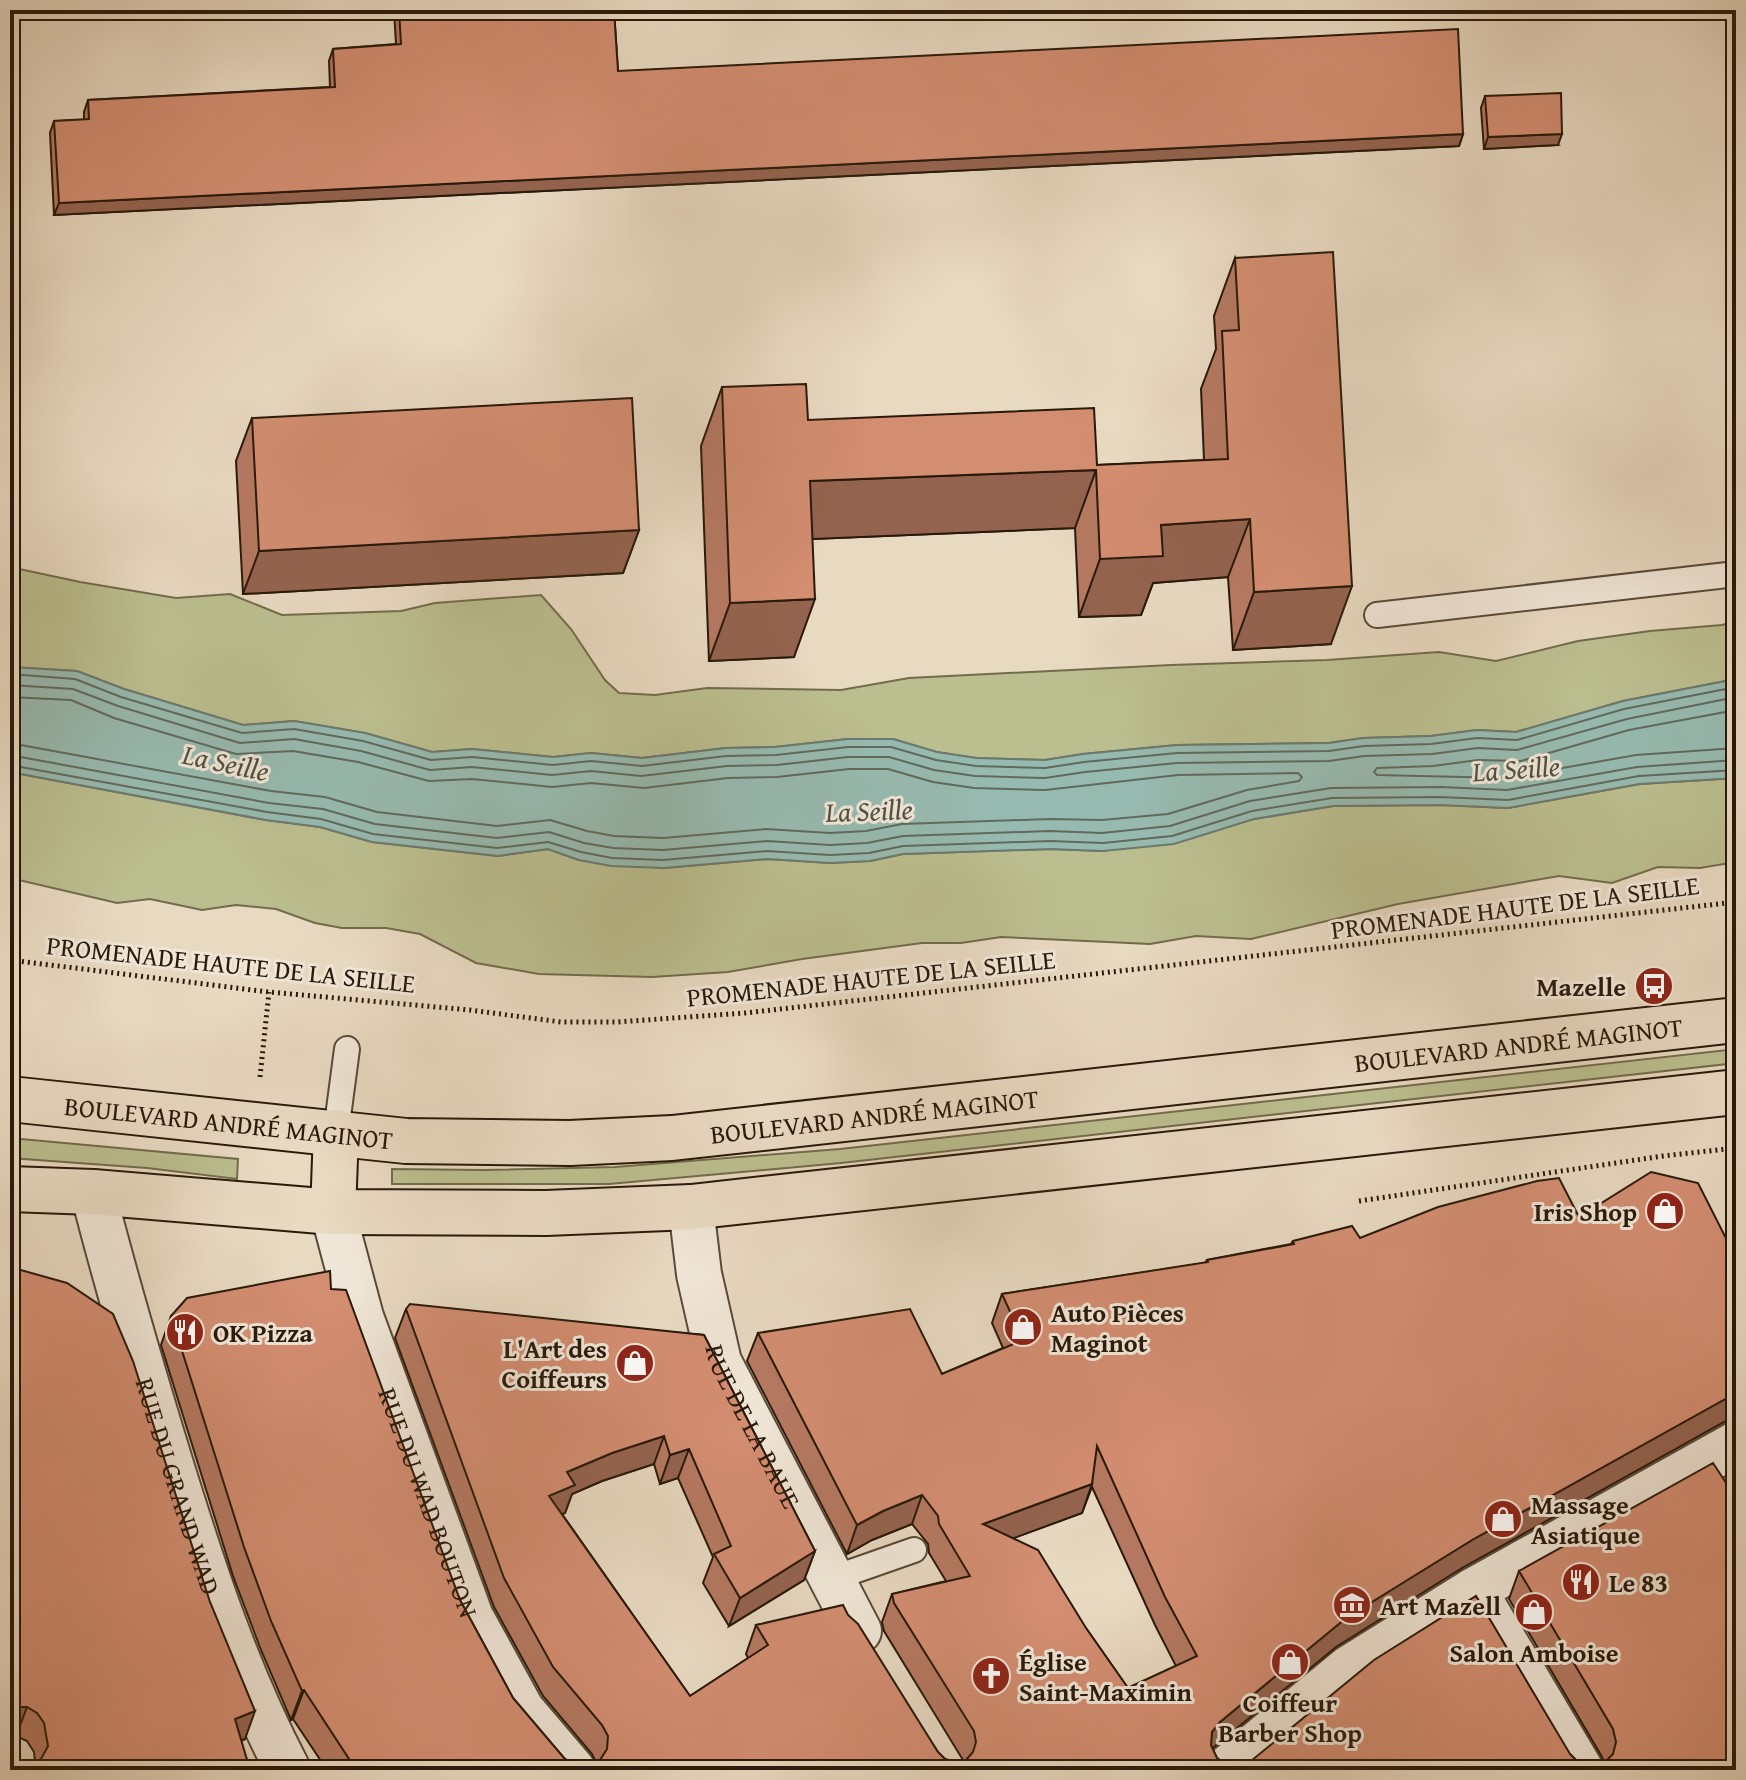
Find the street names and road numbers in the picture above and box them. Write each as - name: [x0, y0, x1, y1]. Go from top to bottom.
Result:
- street label: PROMENADE HAUTE DE LA SEILLE: [1329, 865, 1701, 949]
- street label: PROMENADE HAUTE DE LA SEILLE: [45, 925, 417, 1003]
- street label: PROMENADE HAUTE DE LA SEILLE: [685, 939, 1057, 1017]
- street label: BOULEVARD ANDRÉ MAGINOT: [1352, 1007, 1685, 1082]
- street label: BOULEVARD ANDRÉ MAGINOT: [708, 1078, 1041, 1153]
- street label: BOULEVARD ANDRÉ MAGINOT: [63, 1085, 395, 1159]
- street label: RUE DE LA BAUE: [696, 1341, 811, 1515]
- street label: RUE DU GRAND WAD: [126, 1372, 231, 1600]
- street label: RUE DU WAD BOUTON: [369, 1382, 489, 1623]

